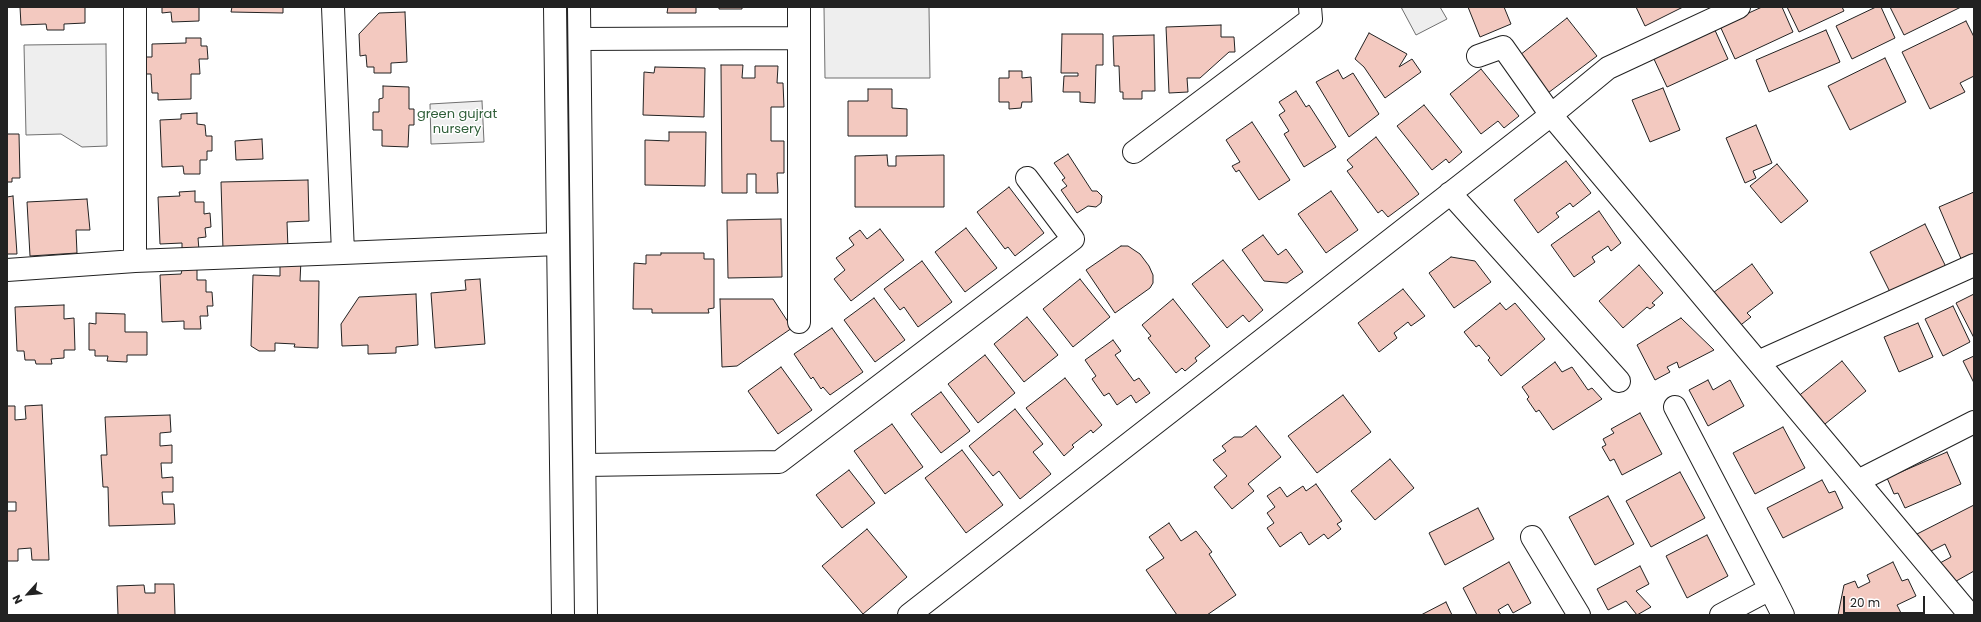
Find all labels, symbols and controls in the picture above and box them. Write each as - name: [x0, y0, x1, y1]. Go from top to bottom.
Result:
- park label: green gujrat nursery: [417, 107, 497, 138]
- north arrow: [8, 574, 48, 614]
- scale bar: [1845, 588, 1927, 614]
- text: N: [8, 592, 26, 607]
- text: 20 m: [1850, 594, 1880, 611]

